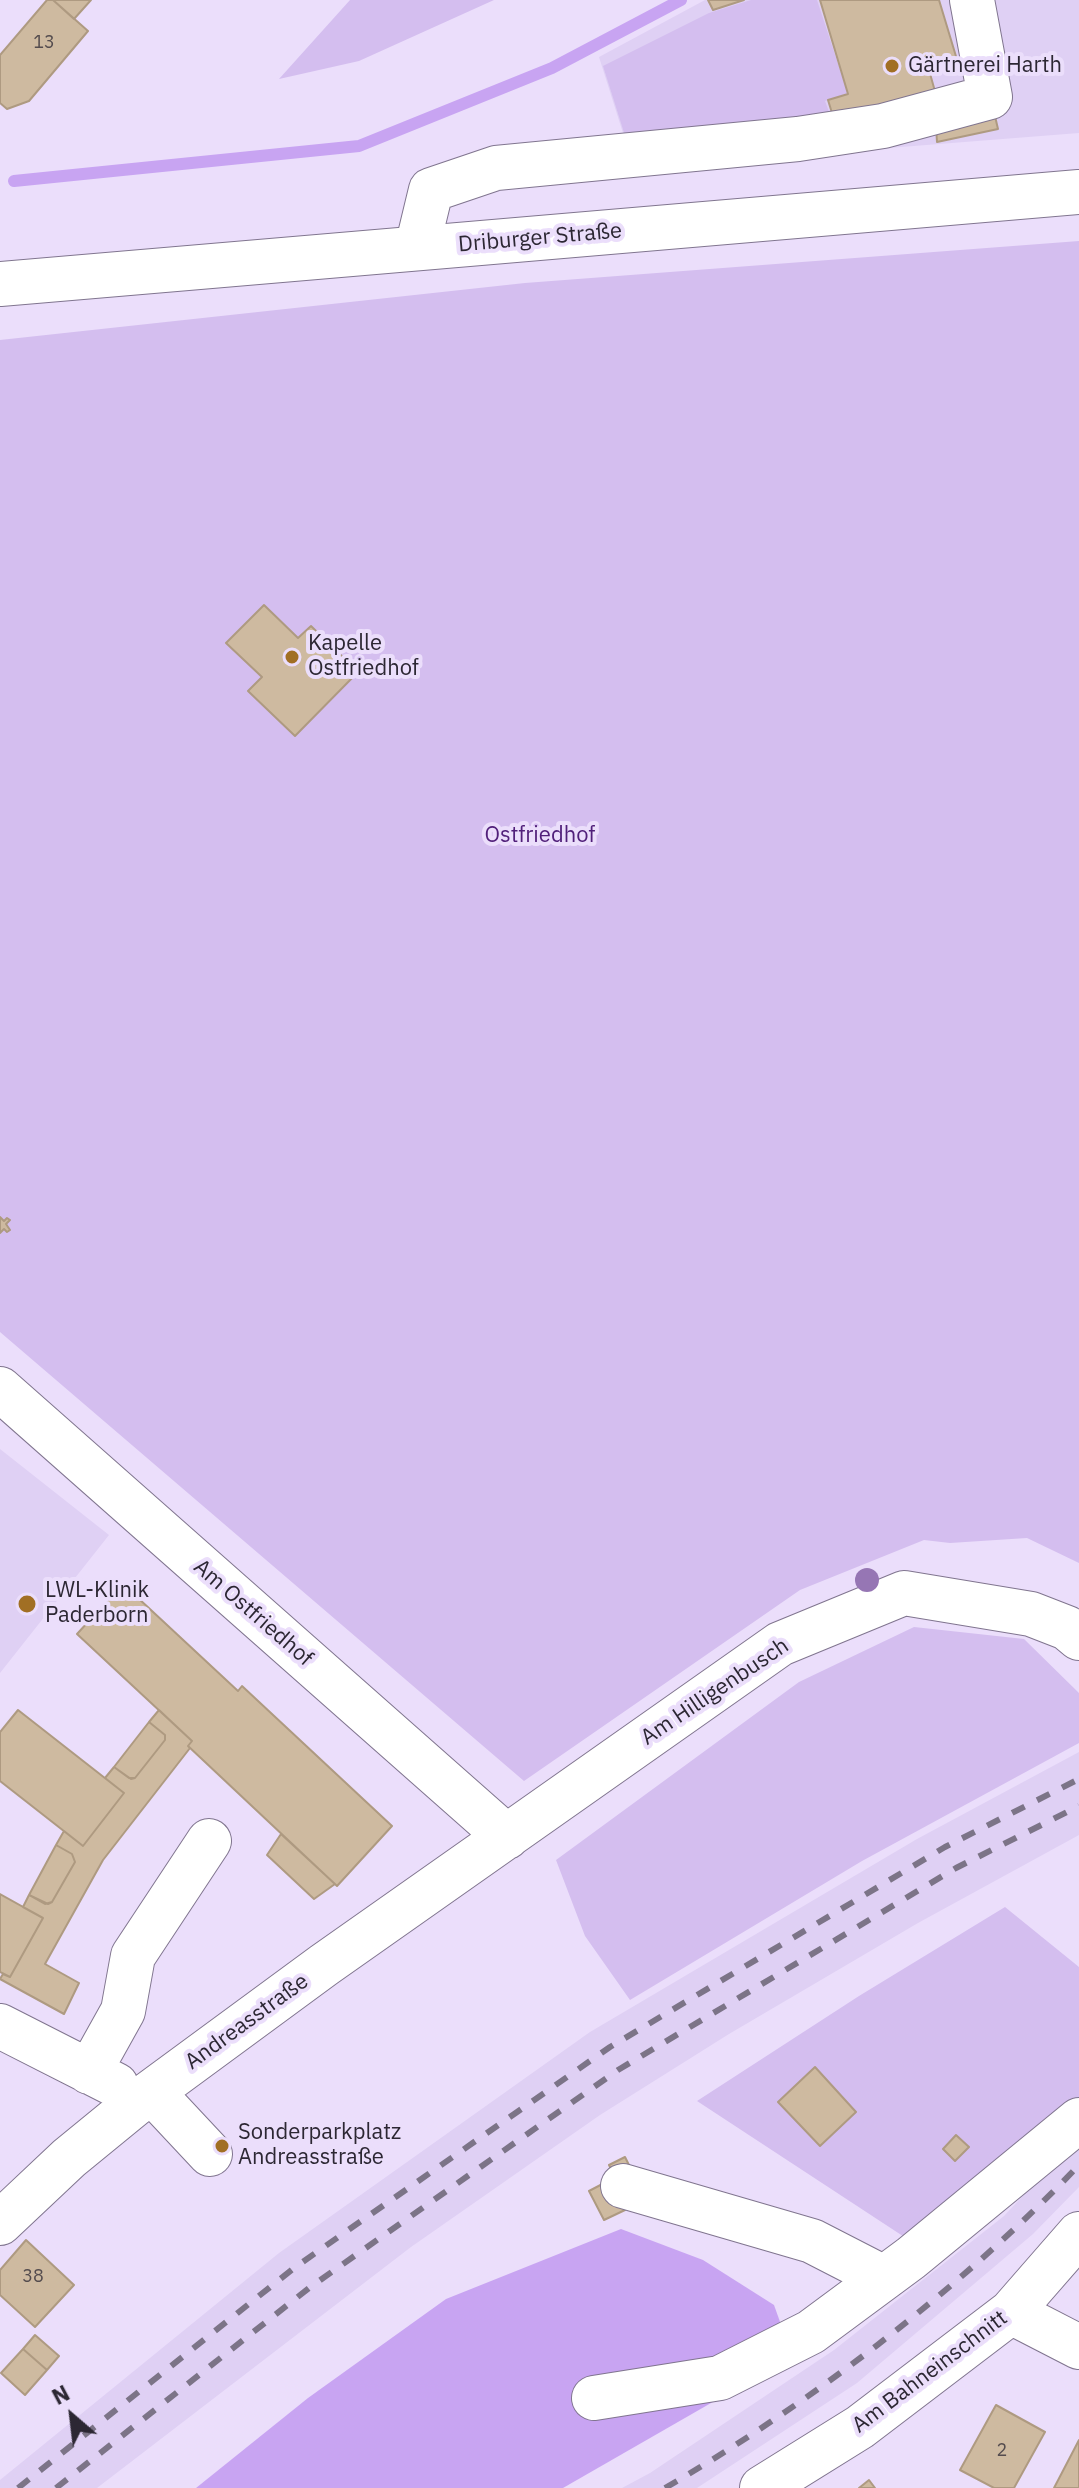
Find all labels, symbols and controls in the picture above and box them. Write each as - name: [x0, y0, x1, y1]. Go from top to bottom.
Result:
- house number: 13: [33, 32, 55, 54]
- place label: Gärtnerei Harth: [908, 53, 1062, 79]
- marker: Gärtnerei Harth: [883, 57, 901, 75]
- street label: Driburger Straße: [457, 218, 623, 258]
- place label: Kapelle Ostfriedhof: [308, 631, 419, 682]
- marker: Kapelle Ostfriedhof: [283, 648, 301, 666]
- park label: Ostfriedhof: [485, 823, 595, 849]
- street label: Am Ostfriedhof: [188, 1554, 318, 1672]
- place label: LWL-Klinik Paderborn: [45, 1578, 149, 1630]
- marker: LWL-Klinik Paderborn: [16, 1593, 38, 1615]
- street label: Am Hilligenbusch: [636, 1633, 794, 1751]
- street label: Andreasstraße: [180, 1968, 314, 2076]
- place label: Sonderparkplatz Andreasstraße: [238, 2120, 401, 2172]
- marker: Sonderparkplatz Andreasstraße: [213, 2137, 231, 2155]
- house number: 38: [22, 2266, 44, 2288]
- street label: Am Bahneinschnitt: [847, 2305, 1013, 2439]
- north arrow: [32, 2376, 112, 2456]
- text: N: [47, 2378, 74, 2411]
- house number: 2: [997, 2440, 1007, 2462]

